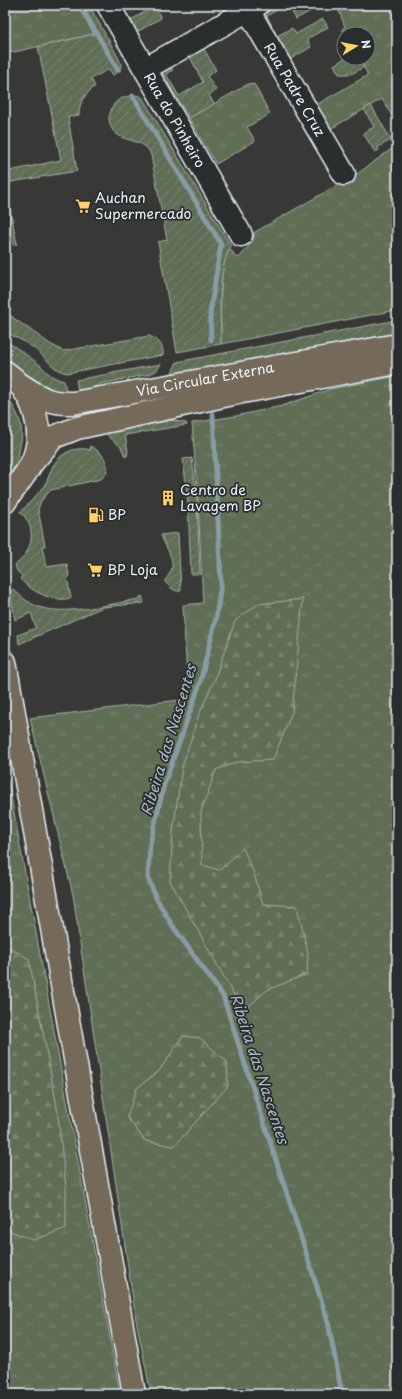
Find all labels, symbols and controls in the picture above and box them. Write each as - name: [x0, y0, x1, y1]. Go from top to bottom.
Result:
- north arrow: [336, 26, 376, 66]
- street label: Rua Padre Cruz: [259, 38, 331, 140]
- text: N: [357, 38, 376, 50]
- street label: Rua do Pinheiro: [139, 68, 211, 172]
- place label: Auchan Supermercado: [95, 187, 192, 224]
- supermarket icon: Auchan Supermercado: [74, 197, 92, 215]
- street label: Via Circular Externa: [135, 356, 276, 401]
- place label: Centro de Lavagem BP: [180, 479, 261, 516]
- building icon: Centro de Lavagem BP: [159, 489, 177, 507]
- place label: BP: [108, 504, 126, 525]
- fuel station icon: BP: [87, 506, 105, 524]
- place label: BP Loja: [107, 559, 158, 580]
- supermarket icon: BP Loja: [86, 561, 104, 579]
- water label: Ribeira das Nascentes: [134, 660, 202, 818]
- water label: Ribeira das Nascentes: [225, 990, 296, 1148]

